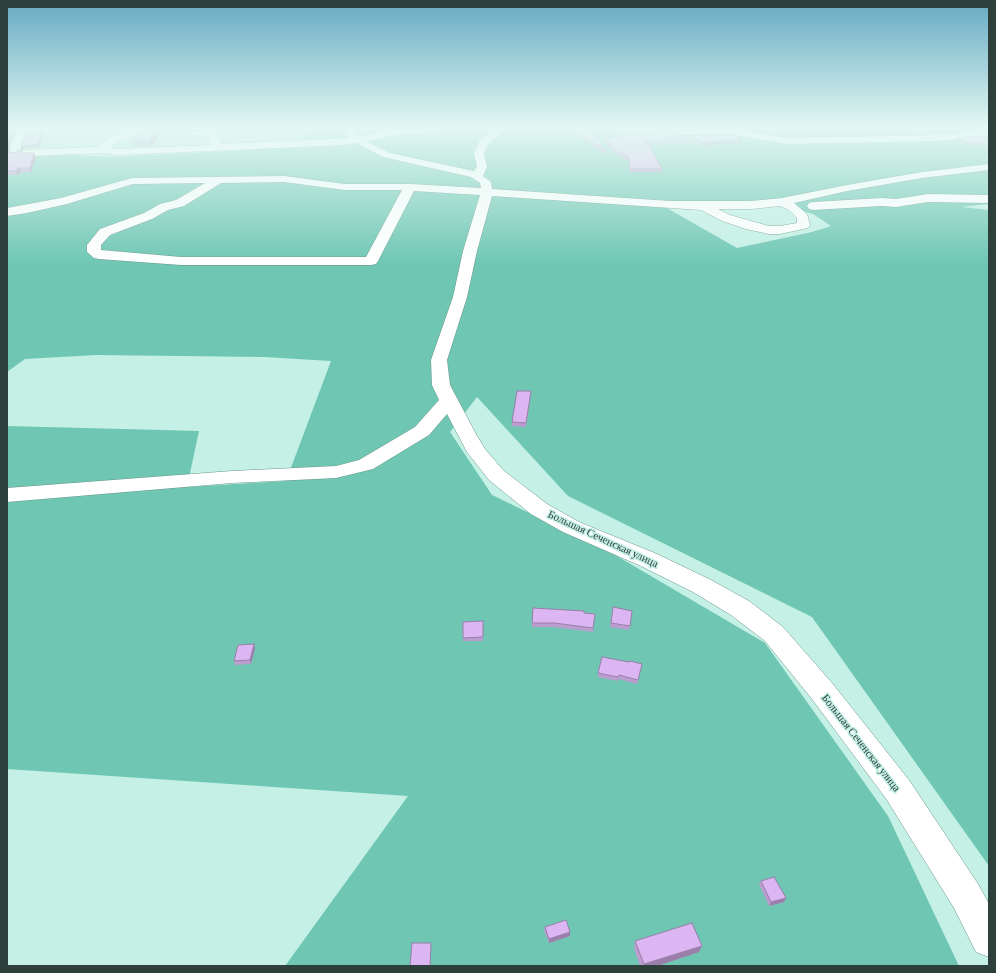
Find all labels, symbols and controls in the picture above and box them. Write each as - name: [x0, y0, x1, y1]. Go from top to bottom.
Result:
- street label: Большая Сеченская улица: [546, 508, 660, 570]
- street label: Большая Сеченская улица: [819, 692, 903, 794]

